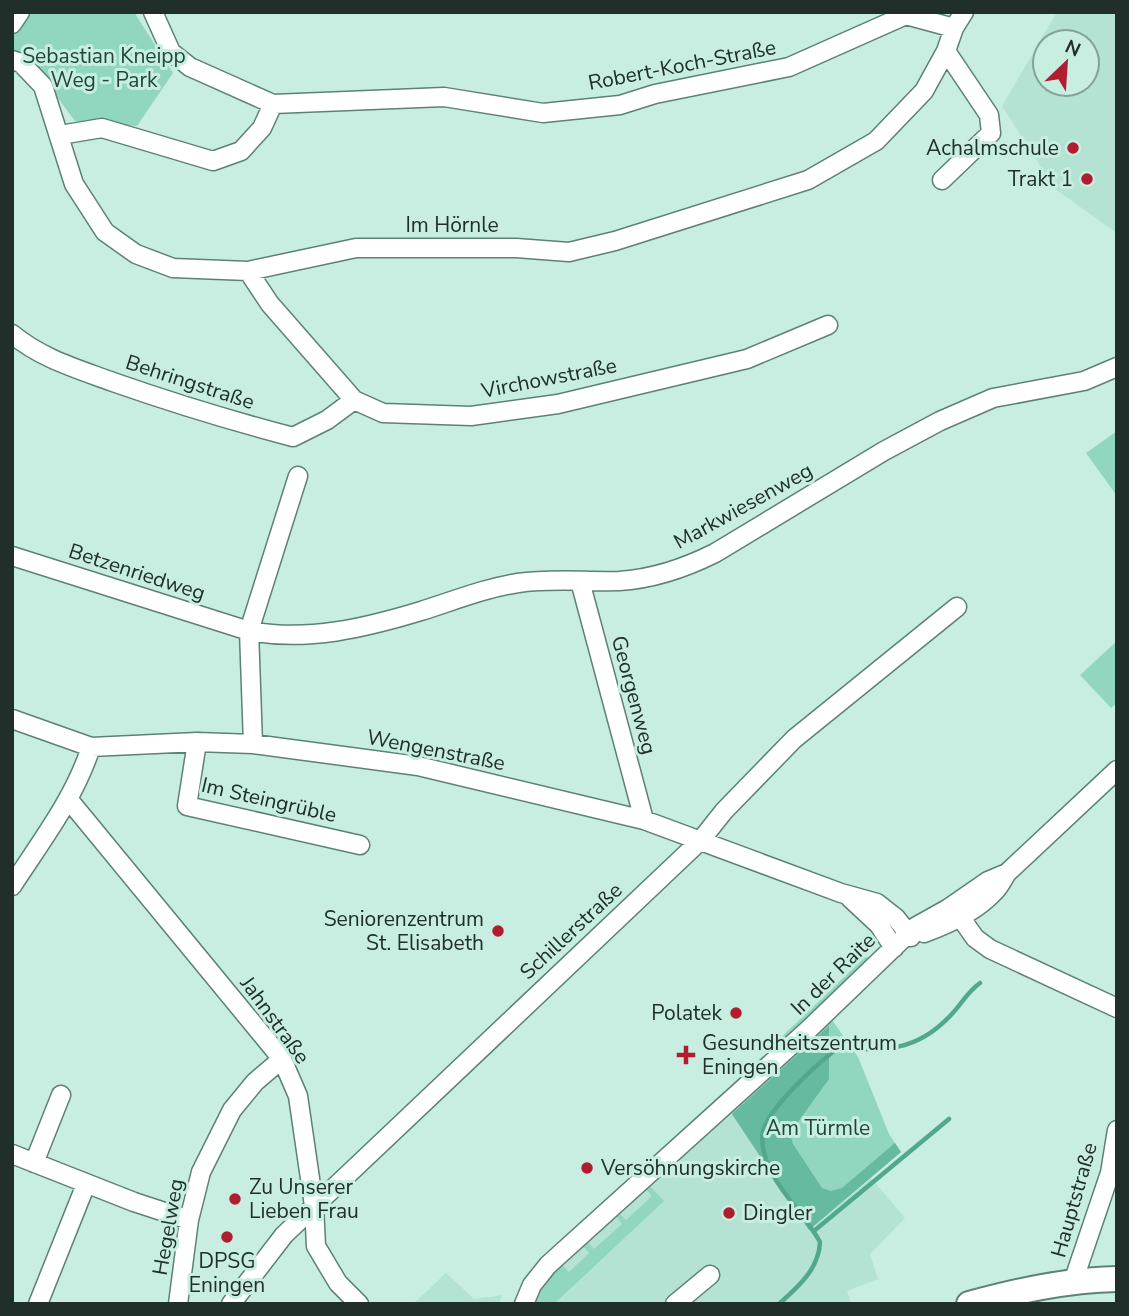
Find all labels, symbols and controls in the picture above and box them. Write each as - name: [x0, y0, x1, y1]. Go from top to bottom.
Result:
- north arrow: [1031, 28, 1101, 98]
- street label: Robert-Koch-Straße: [586, 33, 778, 97]
- text: N: [1061, 34, 1085, 63]
- park label: Sebastian Kneipp Weg - Park: [22, 42, 186, 94]
- place label: Achalmschule: [926, 134, 1059, 162]
- marker: Achalmschule: [1065, 140, 1081, 156]
- place label: Trakt 1: [1008, 165, 1073, 193]
- marker: Trakt 1: [1079, 171, 1095, 187]
- street label: Im Hörnle: [405, 211, 499, 239]
- street label: Behringstraße: [122, 348, 258, 416]
- street label: Virchowstraße: [478, 351, 619, 405]
- street label: Markwiesenweg: [669, 456, 817, 556]
- street label: Betzenriedweg: [65, 537, 209, 607]
- street label: Georgenweg: [605, 633, 663, 757]
- street label: Wengenstraße: [364, 723, 508, 777]
- street label: Im Steingrüble: [199, 771, 339, 829]
- street label: Schillerstraße: [514, 876, 628, 986]
- place label: Seniorenzentrum St. Elisabeth: [324, 905, 484, 957]
- marker: Seniorenzentrum St. Elisabeth: [490, 923, 506, 939]
- street label: In der Raite: [785, 927, 881, 1021]
- street label: Jahnstraße: [233, 970, 316, 1069]
- place label: Polatek: [651, 999, 722, 1027]
- marker: Polatek: [728, 1005, 744, 1021]
- place label: Gesundheitszentrum Eningen: [702, 1029, 897, 1081]
- marker: Gesundheitszentrum Eningen: [676, 1045, 696, 1065]
- park label: Am Türmle: [766, 1114, 870, 1142]
- street label: Hauptstraße: [1044, 1139, 1104, 1261]
- place label: Versöhnungskirche: [600, 1154, 780, 1182]
- marker: Versöhnungskirche: [579, 1160, 595, 1176]
- place label: Zu Unserer Lieben Frau: [249, 1173, 359, 1225]
- street label: Hegelweg: [146, 1177, 190, 1277]
- marker: Zu Unserer Lieben Frau: [227, 1191, 243, 1207]
- place label: Dingler: [743, 1199, 813, 1227]
- marker: Dingler: [721, 1205, 737, 1221]
- marker: DPSG Eningen: [219, 1229, 235, 1245]
- place label: DPSG Eningen: [189, 1247, 265, 1299]

